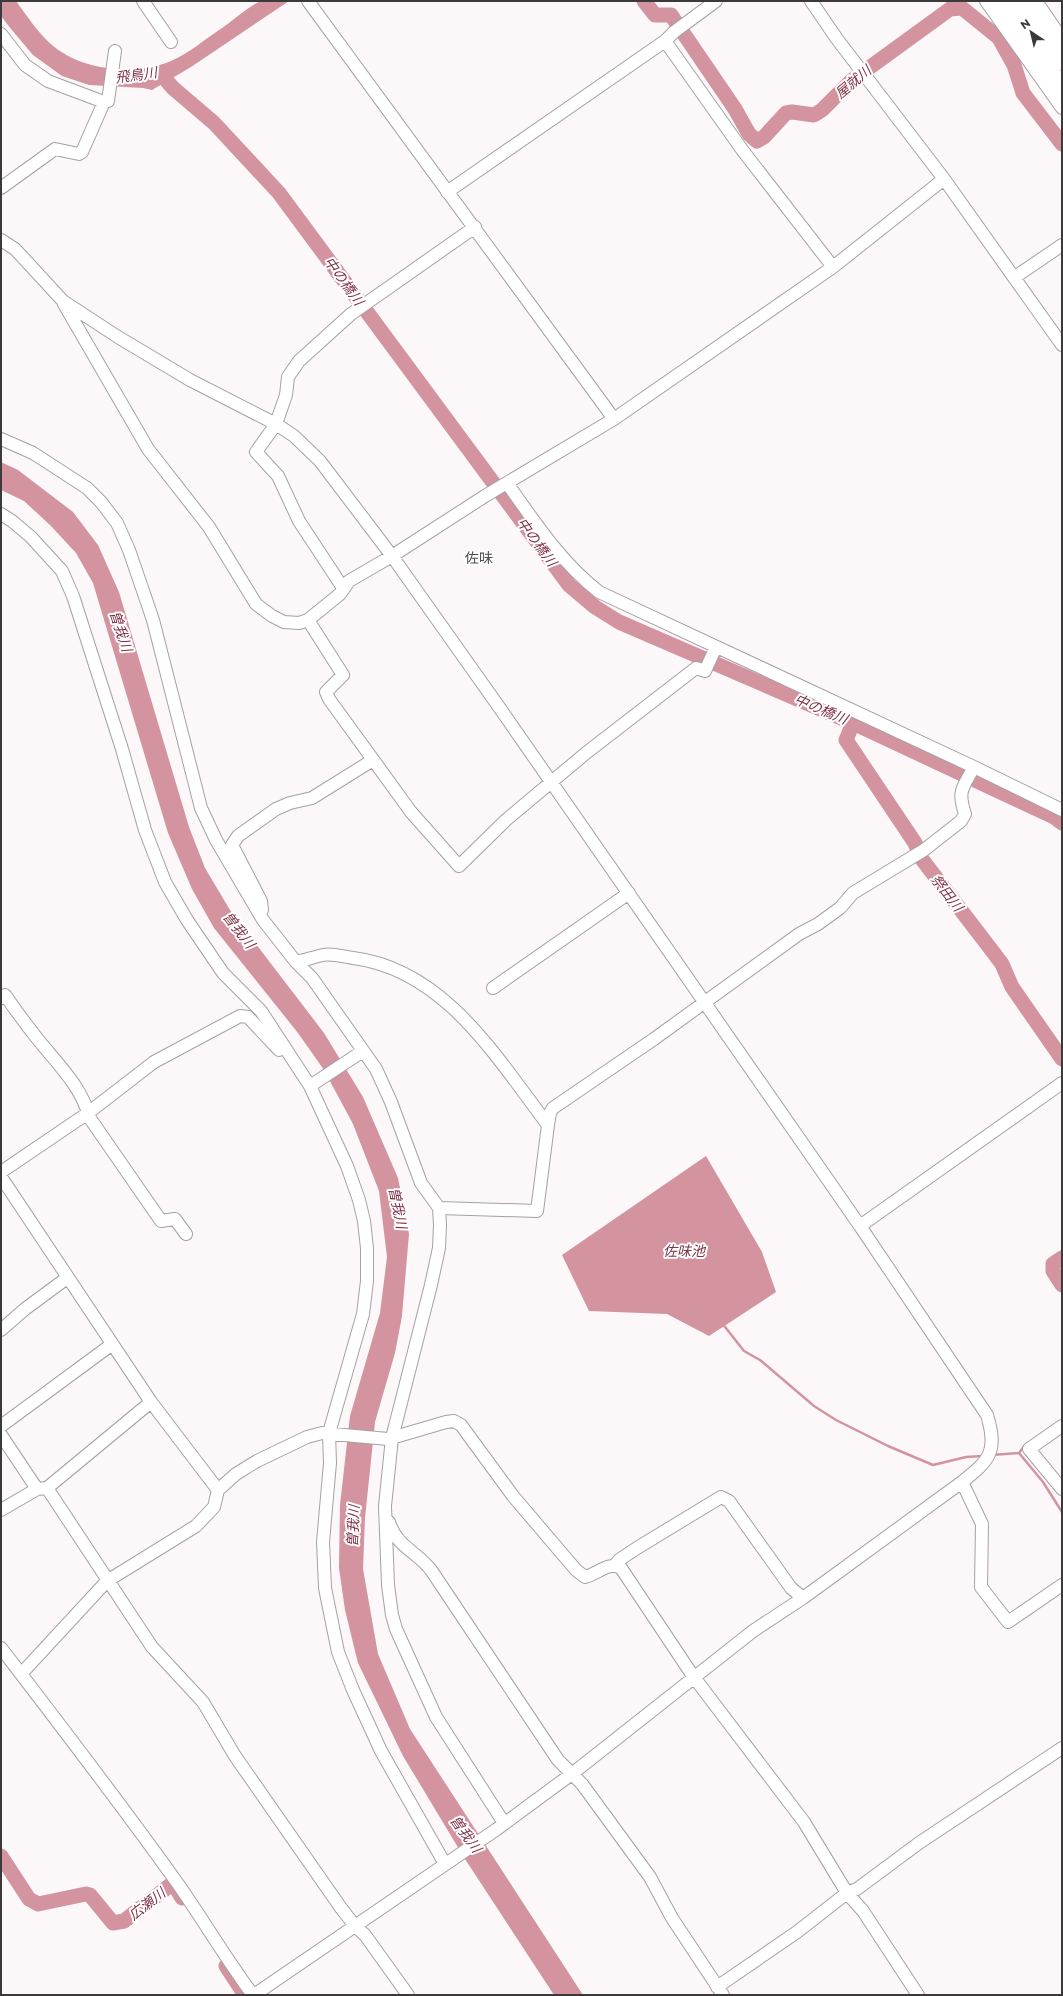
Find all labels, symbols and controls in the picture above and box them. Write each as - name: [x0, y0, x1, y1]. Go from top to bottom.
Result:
- north arrow: [1011, 12, 1051, 52]
- text: N: [1018, 16, 1033, 32]
- water label: 屋就川: [831, 60, 876, 102]
- water label: 飛鳥川: [114, 63, 160, 87]
- water label: 中の橋川: [320, 253, 369, 311]
- water label: 中の橋川: [513, 514, 562, 572]
- district label: 佐味: [465, 549, 493, 567]
- water label: 曽我川: [106, 608, 137, 656]
- water label: 中の橋川: [792, 690, 852, 729]
- water label: 祭田川: [927, 871, 968, 917]
- water label: 曽我川: [219, 908, 260, 954]
- water label: 曽我川: [385, 1186, 411, 1232]
- water label: 佐味池: [663, 1242, 707, 1260]
- water label: 曽我川: [343, 1503, 363, 1547]
- water label: 曽我川: [446, 1812, 487, 1858]
- water label: 広瀬川: [125, 1883, 171, 1924]

